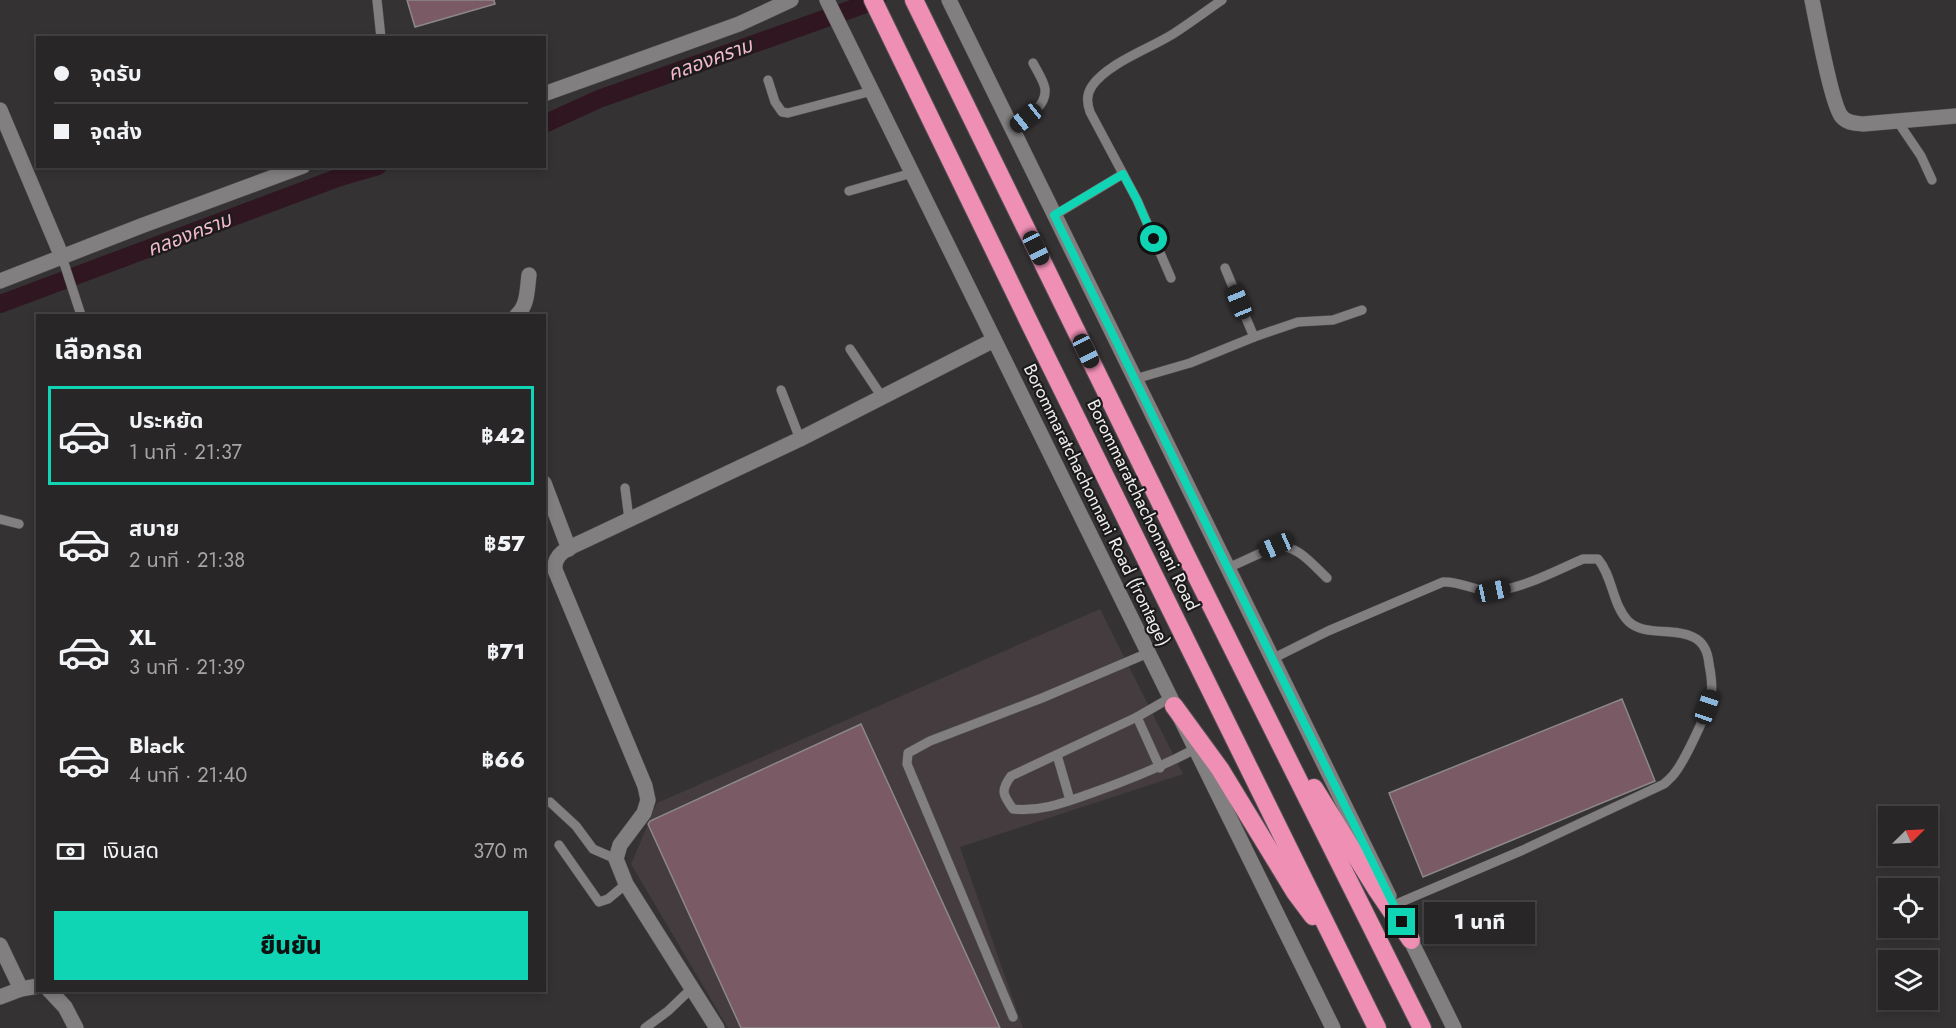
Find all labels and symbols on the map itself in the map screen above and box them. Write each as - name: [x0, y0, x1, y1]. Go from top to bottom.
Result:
- water label: คลองคราม: [664, 30, 758, 88]
- car: [1006, 100, 1046, 136]
- water label: คลองคราม: [143, 204, 237, 264]
- route start: [1140, 225, 1167, 252]
- car: [1020, 228, 1052, 268]
- car: [1224, 282, 1254, 322]
- car: [1070, 331, 1102, 371]
- street label: Borommaratchachonnani Road (frontage): [1019, 360, 1175, 650]
- street label: Borommaratchachonnani Road: [1082, 396, 1204, 614]
- car: [1256, 530, 1296, 562]
- car: [1474, 578, 1512, 604]
- car: [1693, 687, 1721, 727]
- north arrow: [1878, 806, 1938, 866]
- callout: 1 นาที: [1423, 901, 1534, 943]
- route end: [1388, 908, 1415, 935]

